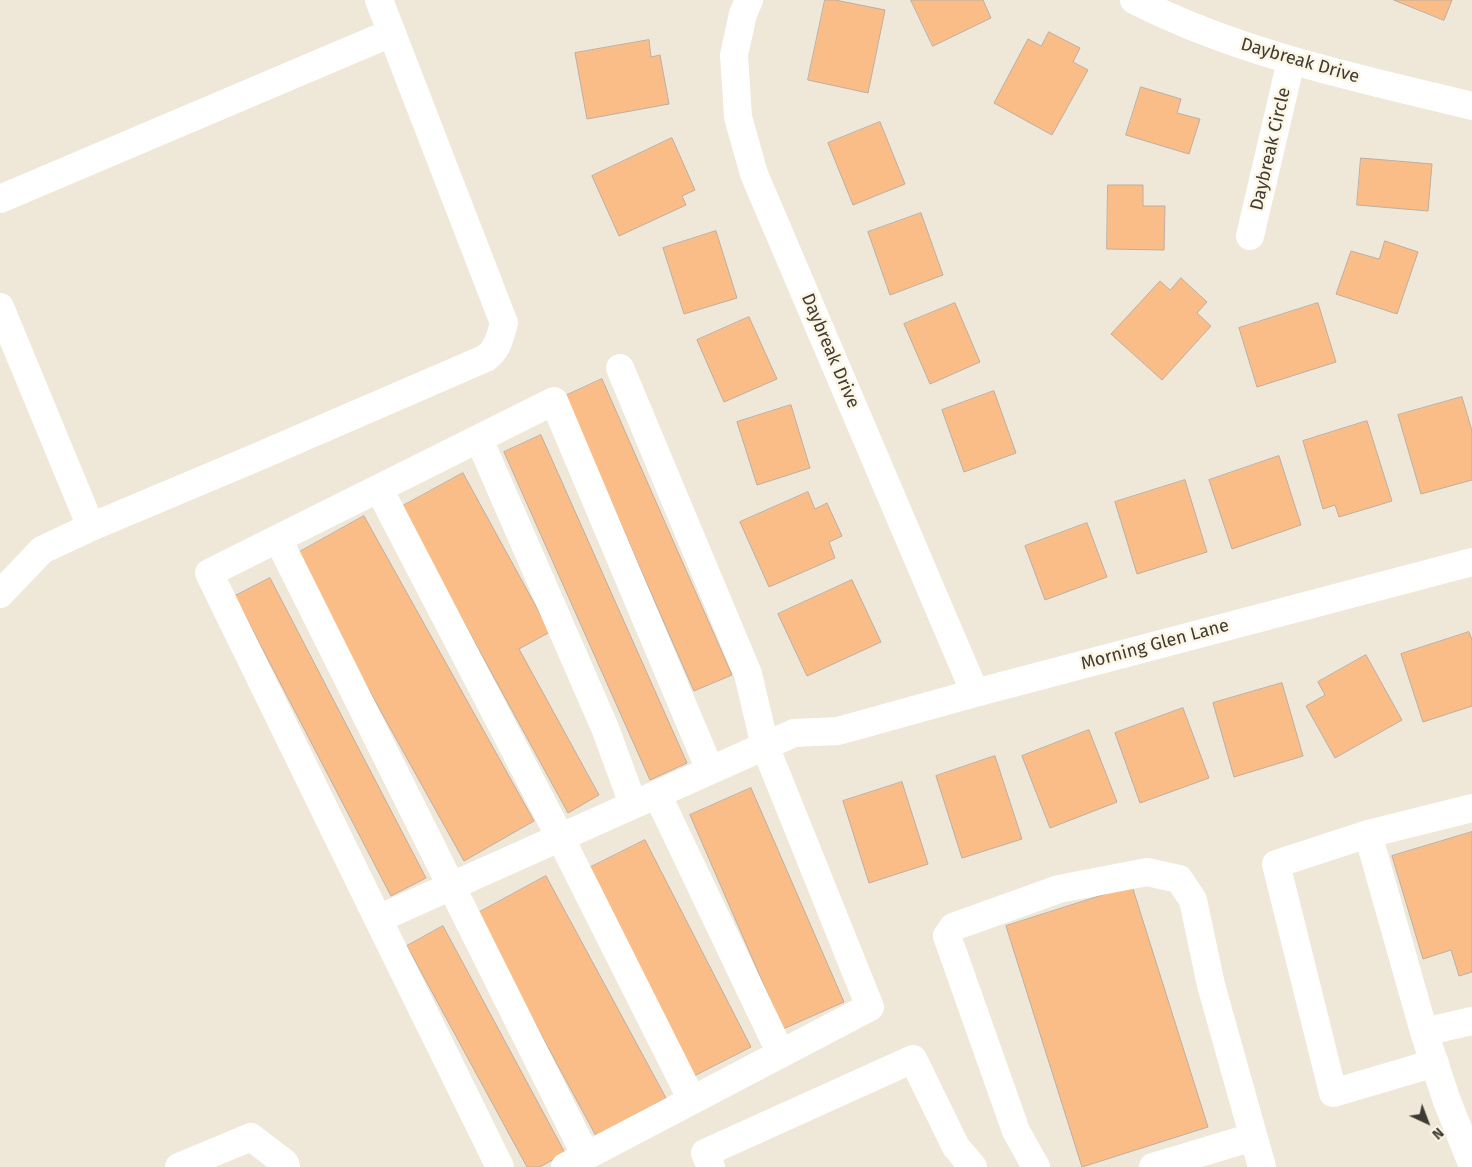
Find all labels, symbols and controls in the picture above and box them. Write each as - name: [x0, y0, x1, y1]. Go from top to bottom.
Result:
- street label: Daybreak Drive: [1238, 34, 1362, 88]
- street label: Daybreak Circle: [1246, 85, 1296, 213]
- street label: Daybreak Drive: [796, 290, 864, 412]
- street label: Morning Glen Lane: [1079, 615, 1231, 675]
- north arrow: [1402, 1097, 1452, 1147]
- text: N: [1428, 1124, 1447, 1143]

